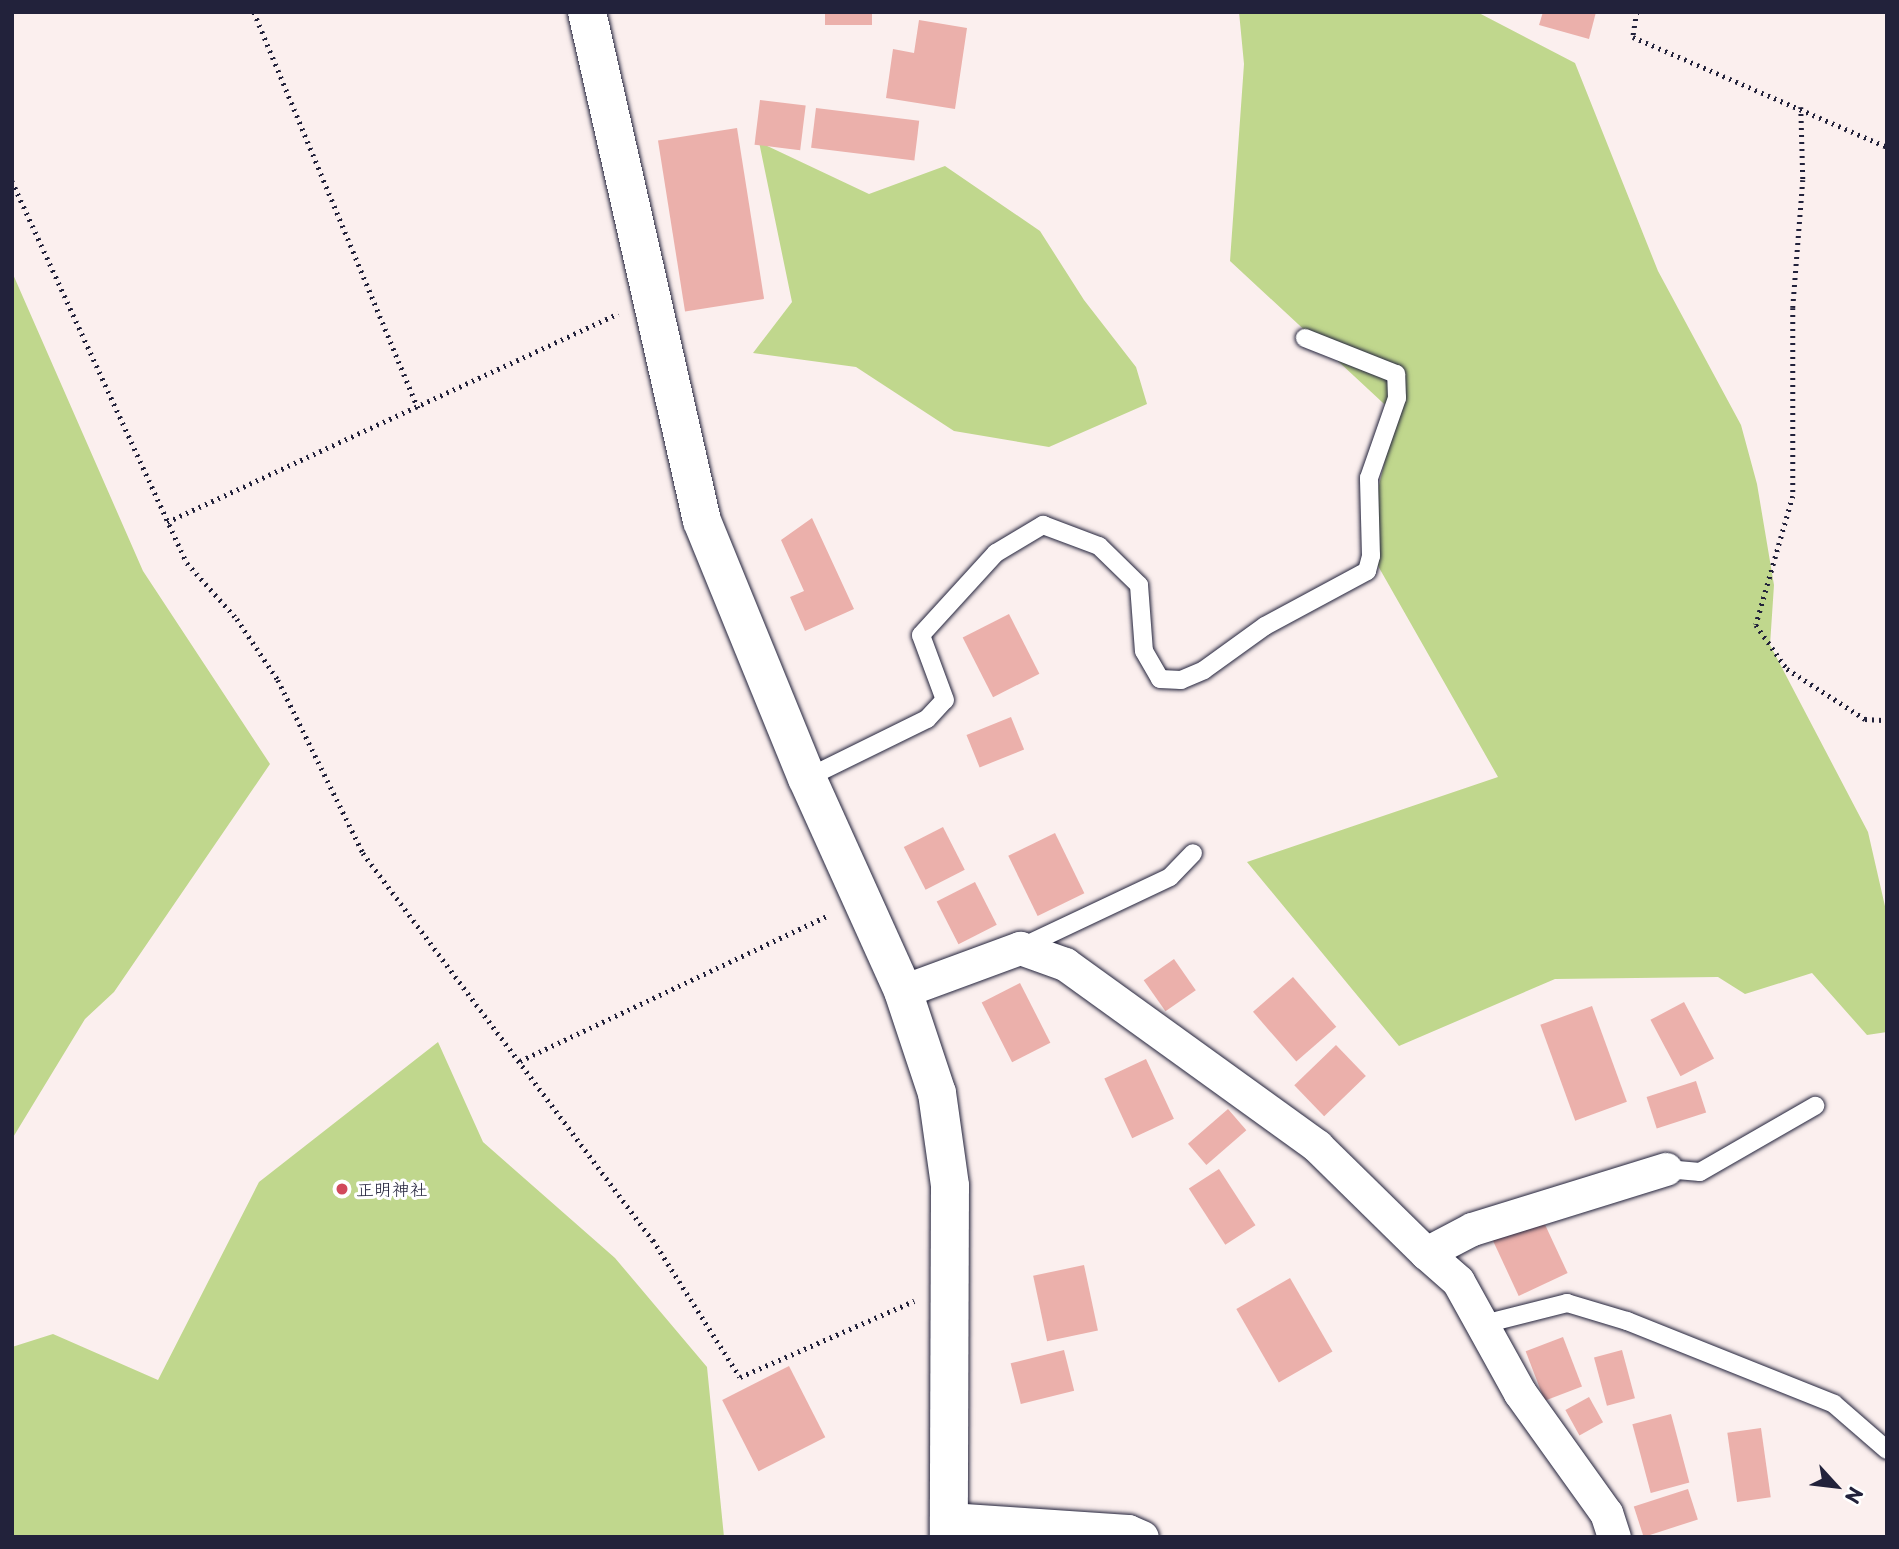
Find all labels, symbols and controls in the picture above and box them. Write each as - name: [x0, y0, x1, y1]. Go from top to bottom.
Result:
- place label: 正明神社: [356, 1178, 428, 1200]
- marker: 正明神社: [334, 1181, 350, 1197]
- north arrow: [1801, 1451, 1871, 1521]
- text: N: [1839, 1482, 1871, 1509]

